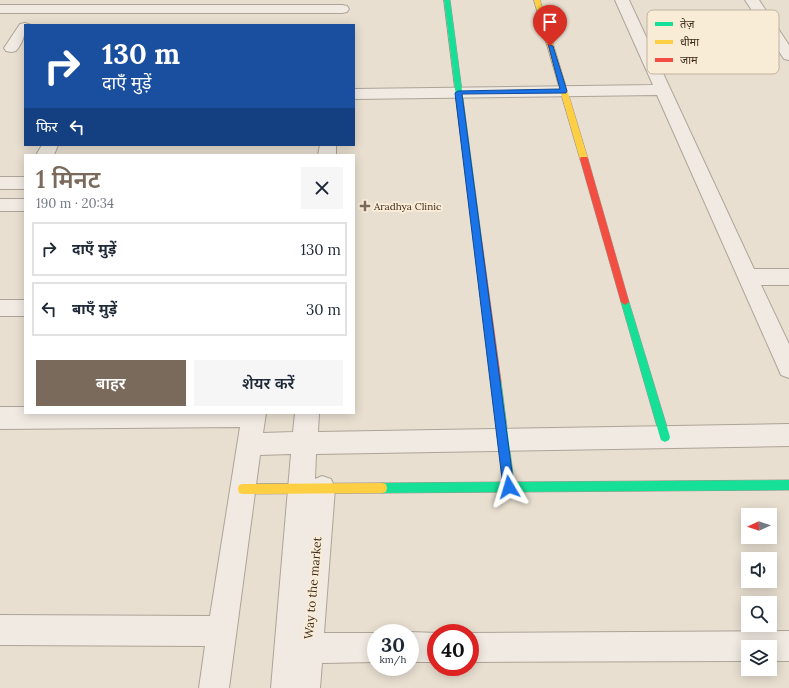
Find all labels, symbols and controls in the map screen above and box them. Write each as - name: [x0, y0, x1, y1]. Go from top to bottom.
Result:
- pin: [533, 5, 567, 46]
- legend: [647, 10, 779, 74]
- icon: arrive: [539, 11, 561, 33]
- text: तेज़: [680, 17, 695, 31]
- text: धीमा: [680, 35, 699, 49]
- text: 130 m: [102, 36, 180, 72]
- icon: right: [36, 40, 88, 92]
- text: जाम: [680, 53, 698, 67]
- text: दाएँ मुड़ें: [102, 71, 151, 94]
- icon: left: [66, 116, 88, 138]
- text: फिर: [36, 117, 58, 136]
- text: 1 मिनट: [36, 164, 100, 195]
- button: close: [301, 167, 343, 209]
- text: 190 m · 20:34: [36, 195, 114, 212]
- marker: Aradhya Clinic: [359, 200, 371, 212]
- place label: Aradhya Clinic: [373, 200, 441, 213]
- icon: right: [38, 238, 60, 260]
- text: दाएँ मुड़ें: [72, 239, 116, 258]
- text: 130 m: [301, 240, 341, 259]
- icon: left: [38, 298, 60, 320]
- text: बाएँ मुड़ें: [72, 299, 117, 318]
- text: 30 m: [306, 300, 341, 319]
- button: बाहर: [36, 360, 186, 406]
- button: शेयर करें: [194, 360, 343, 406]
- position arrow: [488, 466, 530, 508]
- north arrow: [741, 508, 777, 544]
- map controls: [741, 508, 777, 676]
- street label: Way to the market: [301, 536, 324, 640]
- button: sound: [741, 552, 777, 588]
- button: search: [741, 596, 777, 632]
- speed limit sign: 40: [427, 624, 479, 676]
- text: 30: [381, 632, 405, 657]
- button: layers: [741, 640, 777, 676]
- text: km/h: [379, 653, 407, 666]

